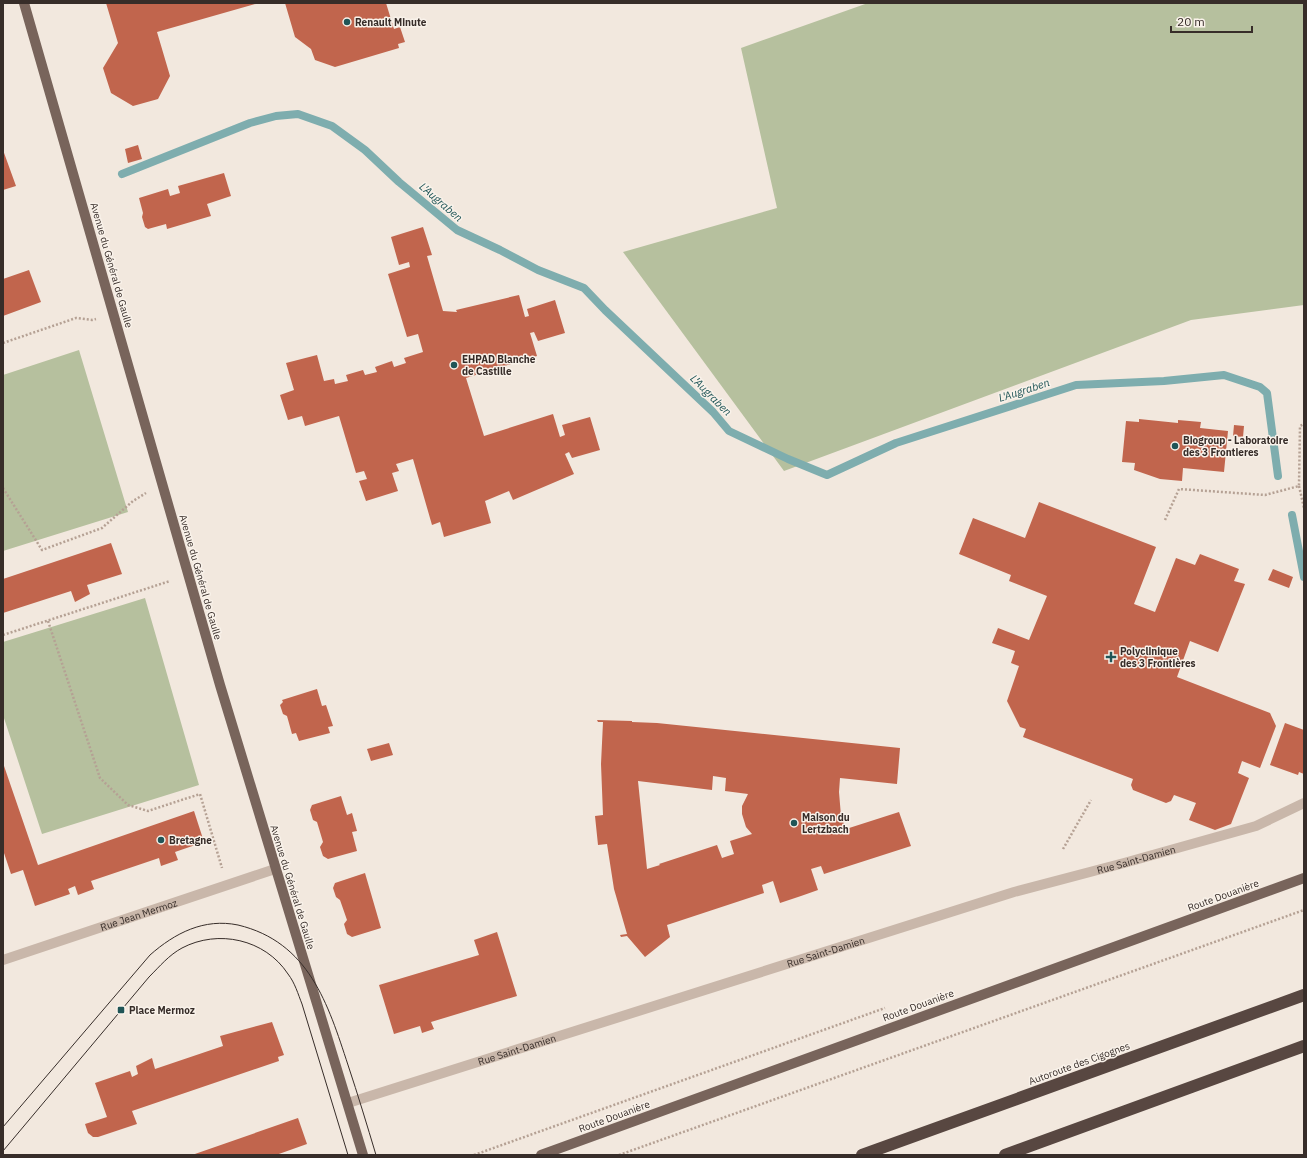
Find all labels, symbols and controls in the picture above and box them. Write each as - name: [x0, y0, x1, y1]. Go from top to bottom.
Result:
- scale bar: [1171, 8, 1252, 34]
- text: 20 m: [1177, 14, 1205, 29]
- place label: Renault Minute: [355, 16, 427, 29]
- marker: Renault Minute: [342, 17, 352, 27]
- water label: L'Augraben: [416, 179, 466, 225]
- street label: Avenue du Général de Gaulle: [87, 201, 136, 330]
- place label: EHPAD Blanche de Castille: [462, 353, 536, 378]
- marker: EHPAD Blanche de Castille: [449, 360, 459, 370]
- water label: L'Augraben: [687, 371, 735, 419]
- water label: L'Augraben: [997, 375, 1051, 405]
- place label: Biogroup - Laboratoire des 3 Frontieres: [1183, 434, 1289, 459]
- marker: Biogroup - Laboratoire des 3 Frontieres: [1170, 441, 1180, 451]
- street label: Avenue du Général de Gaulle: [176, 513, 225, 642]
- place label: Polyclinique des 3 Frontières: [1120, 645, 1196, 670]
- marker: Polyclinique des 3 Frontières: [1105, 651, 1117, 663]
- place label: Maison du Lertzbach: [802, 811, 850, 836]
- marker: Maison du Lertzbach: [789, 818, 799, 828]
- street label: Avenue du Général de Gaulle: [267, 823, 318, 952]
- place label: Bretagne: [169, 834, 212, 847]
- marker: Bretagne: [156, 835, 166, 845]
- street label: Rue Saint-Damien: [1095, 843, 1177, 877]
- street label: Route Douanière: [1186, 876, 1261, 914]
- street label: Rue Jean Mermoz: [99, 896, 179, 934]
- street label: Rue Saint-Damien: [785, 934, 866, 971]
- street label: Route Douanière: [881, 986, 956, 1024]
- place label: Place Mermoz: [129, 1004, 195, 1017]
- marker: Place Mermoz: [116, 1005, 126, 1015]
- street label: Rue Saint-Damien: [476, 1032, 558, 1068]
- street label: Autoroute des Cigognes: [1027, 1039, 1132, 1088]
- street label: Route Douanière: [577, 1097, 652, 1135]

